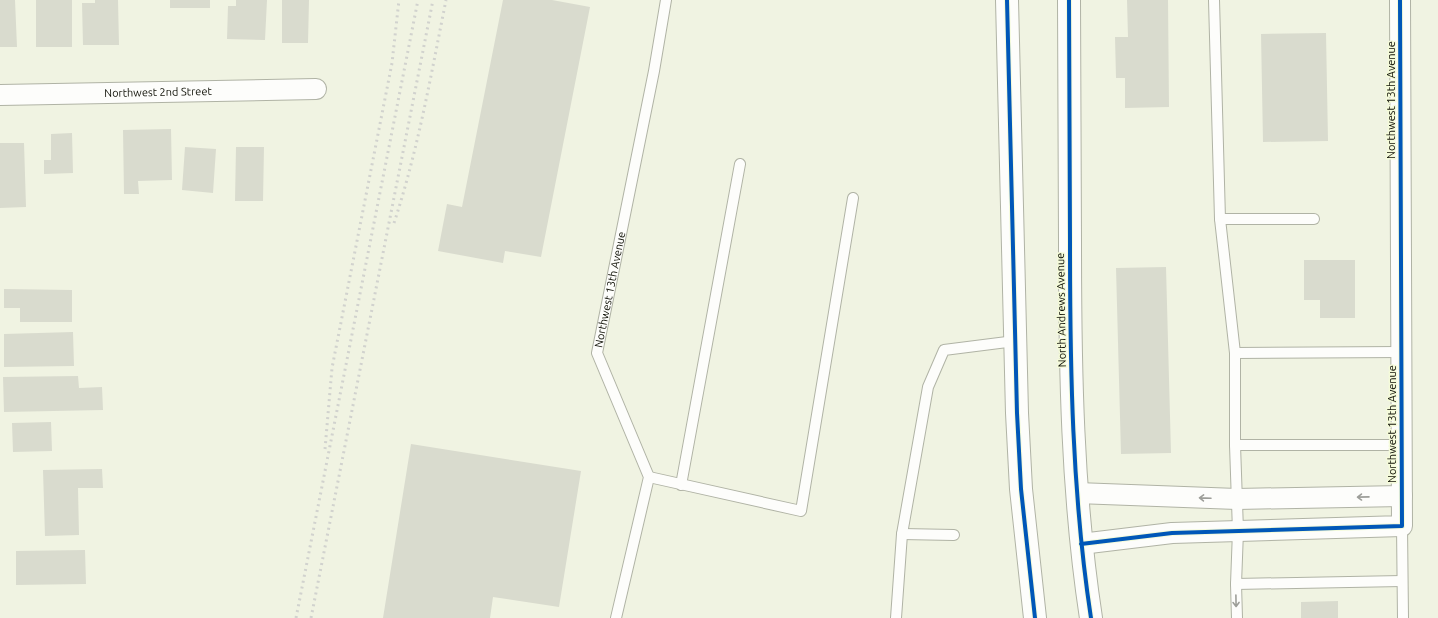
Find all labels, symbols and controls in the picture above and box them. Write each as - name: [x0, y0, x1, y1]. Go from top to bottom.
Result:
- street label: Northwest 13th Avenue: [1385, 41, 1397, 159]
- street label: Northwest 2nd Street: [104, 85, 213, 99]
- street label: Northwest 13th Avenue: [592, 231, 627, 349]
- street label: North Andrews Avenue: [1054, 253, 1068, 367]
- street label: Northwest 13th Avenue: [1386, 365, 1398, 483]
- one-way arrow: [1357, 493, 1370, 501]
- one-way arrow: [1199, 494, 1212, 502]
- one-way arrow: [1232, 594, 1240, 607]

